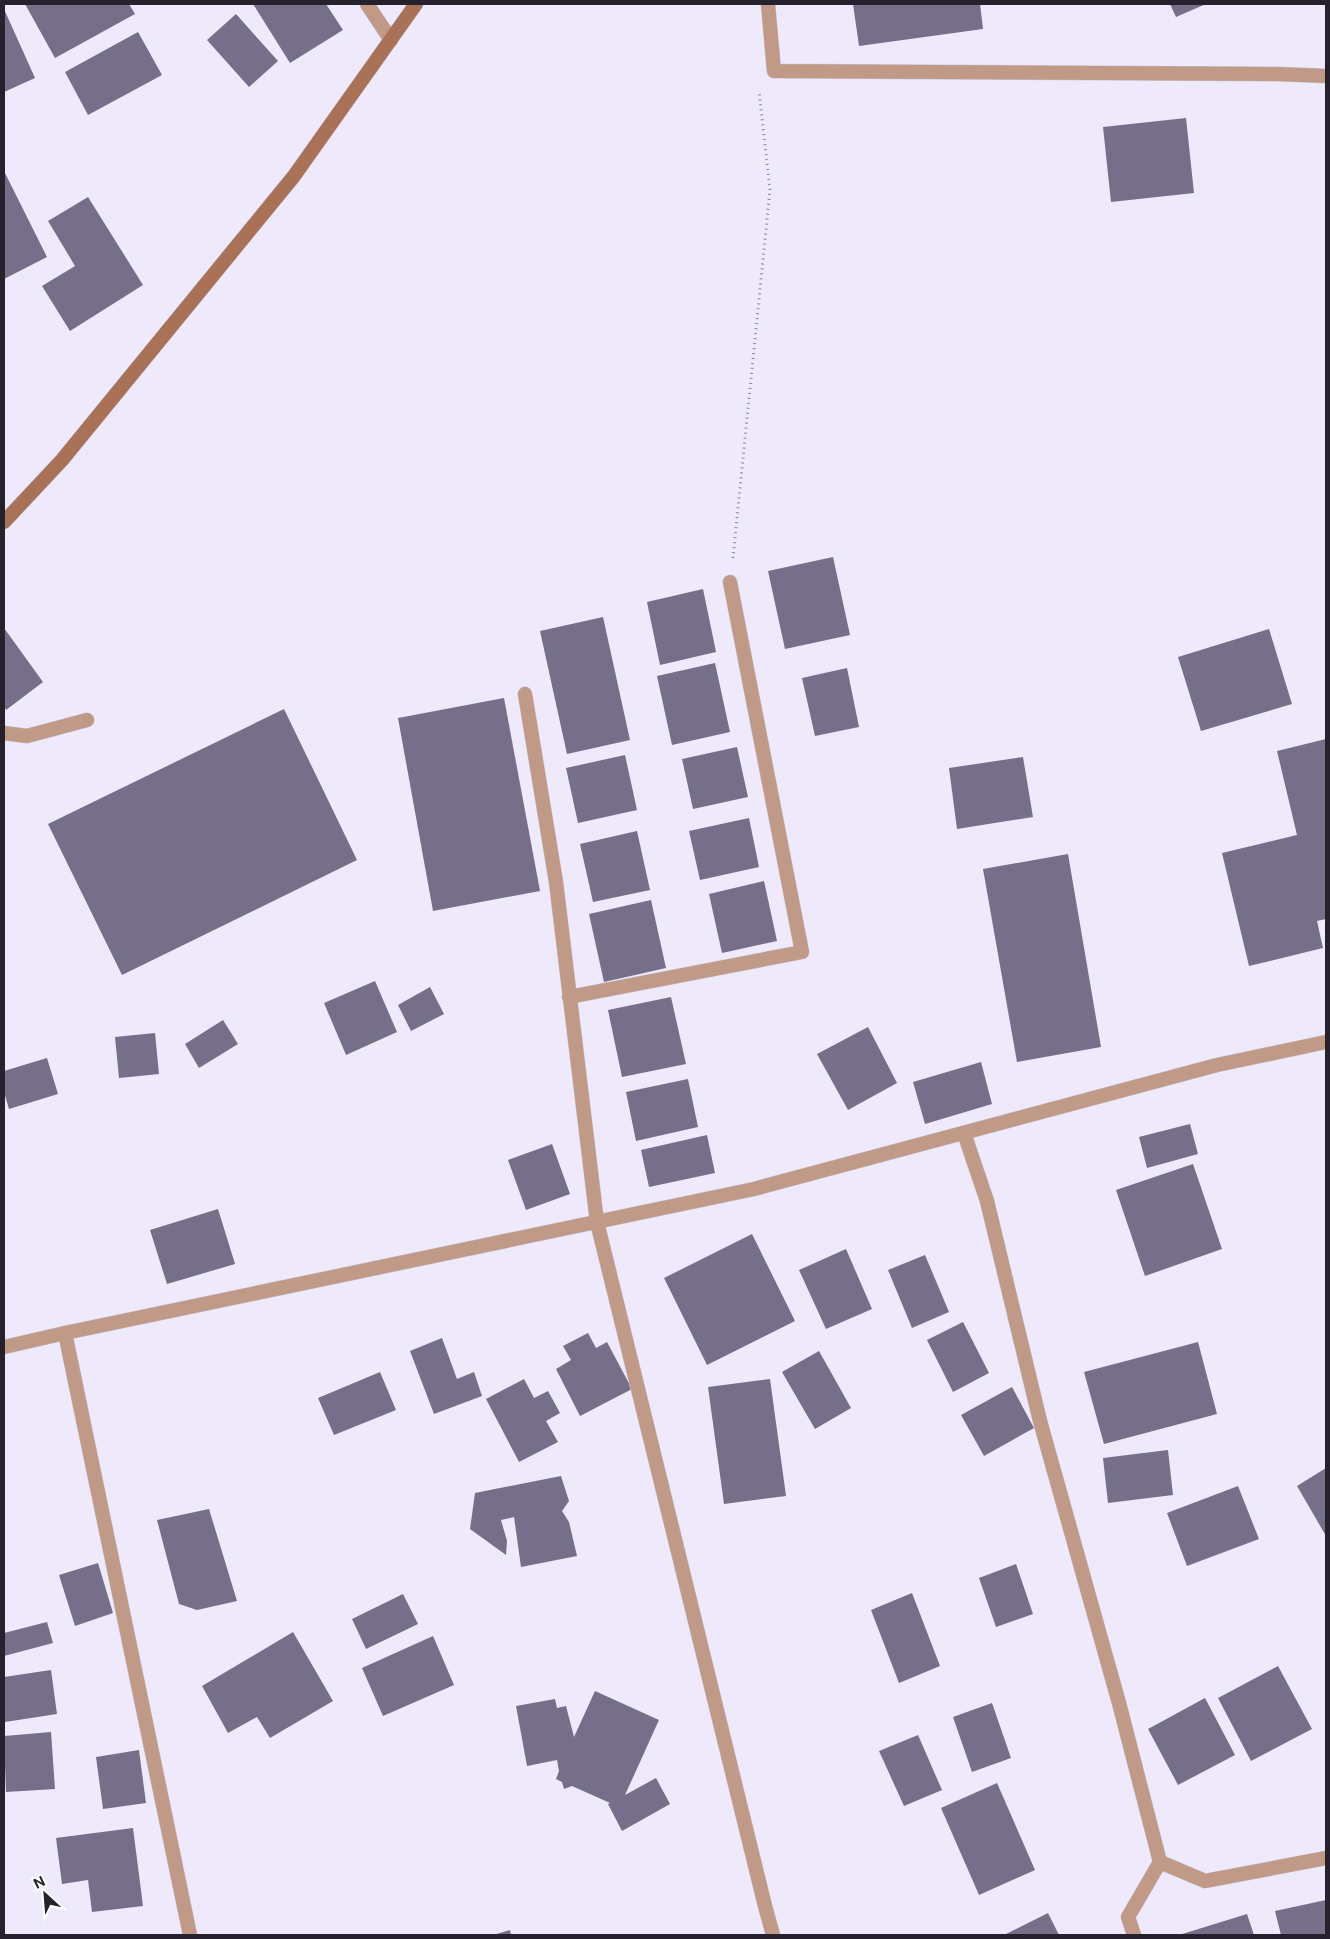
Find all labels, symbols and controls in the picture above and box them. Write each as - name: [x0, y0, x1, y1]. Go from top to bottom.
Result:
- north arrow: [20, 1869, 70, 1919]
- text: N: [31, 1873, 48, 1892]

